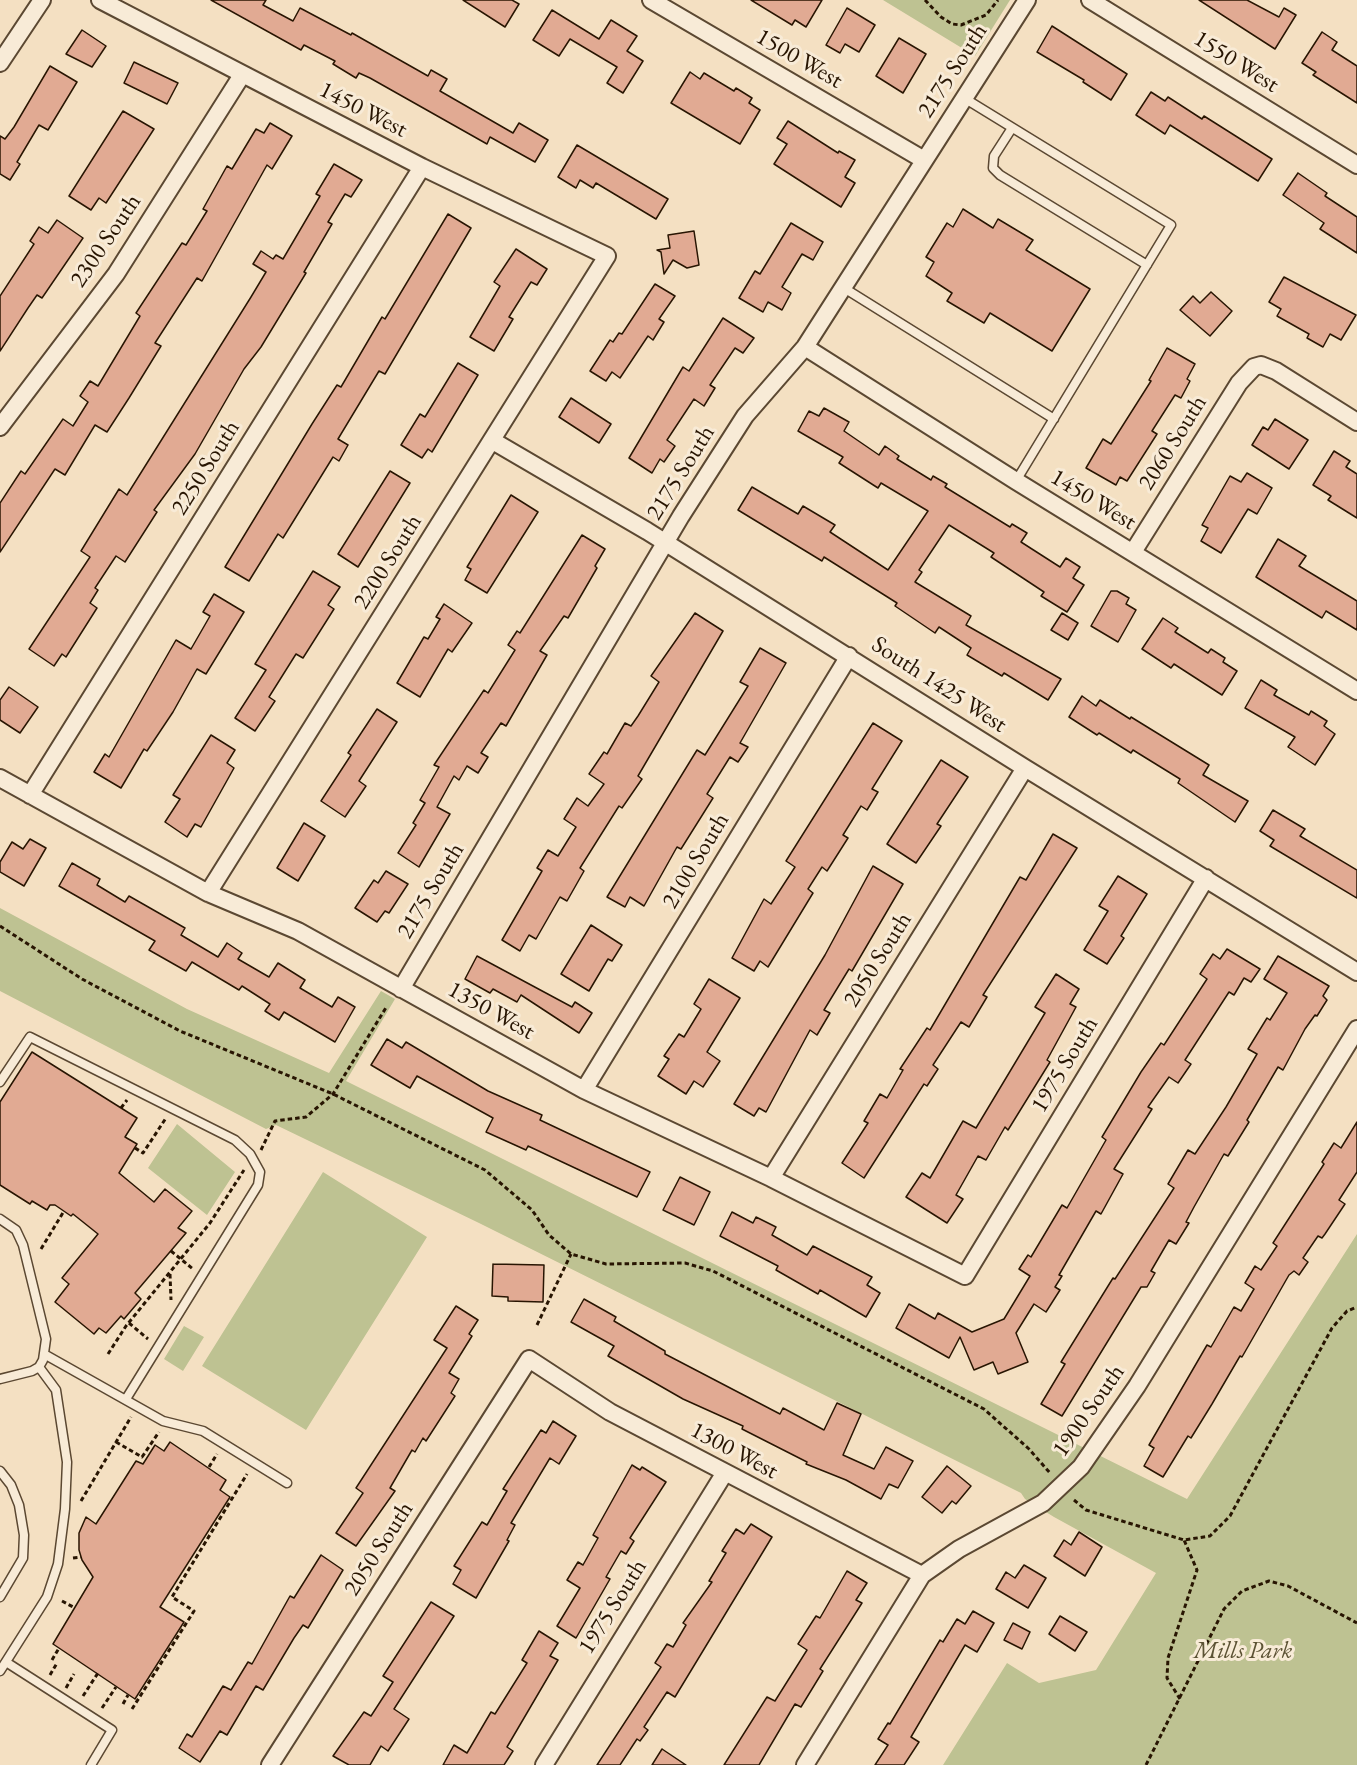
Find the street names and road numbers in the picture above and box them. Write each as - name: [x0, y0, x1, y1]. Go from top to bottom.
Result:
- street label: 2175 South: [912, 19, 994, 123]
- street label: 1500 West: [751, 23, 847, 95]
- street label: 1550 West: [1188, 25, 1284, 99]
- street label: 1450 West: [314, 76, 412, 144]
- street label: 2300 South: [64, 189, 148, 293]
- street label: 2060 South: [1133, 390, 1213, 496]
- street label: 2250 South: [166, 415, 246, 521]
- street label: 2175 South: [641, 420, 721, 526]
- street label: 1450 West: [1045, 463, 1141, 537]
- street label: 2200 South: [348, 509, 428, 615]
- street label: South 1425 West: [866, 631, 1012, 739]
- street label: 2100 South: [656, 808, 736, 914]
- street label: 2175 South: [391, 838, 471, 944]
- street label: 2050 South: [838, 907, 918, 1013]
- street label: 1350 West: [442, 975, 540, 1047]
- street label: 1975 South: [1025, 1012, 1105, 1118]
- street label: 1900 South: [1047, 1359, 1131, 1463]
- street label: 1300 West: [685, 1416, 783, 1486]
- street label: 2050 South: [338, 1497, 420, 1601]
- street label: 1975 South: [573, 1554, 653, 1660]

